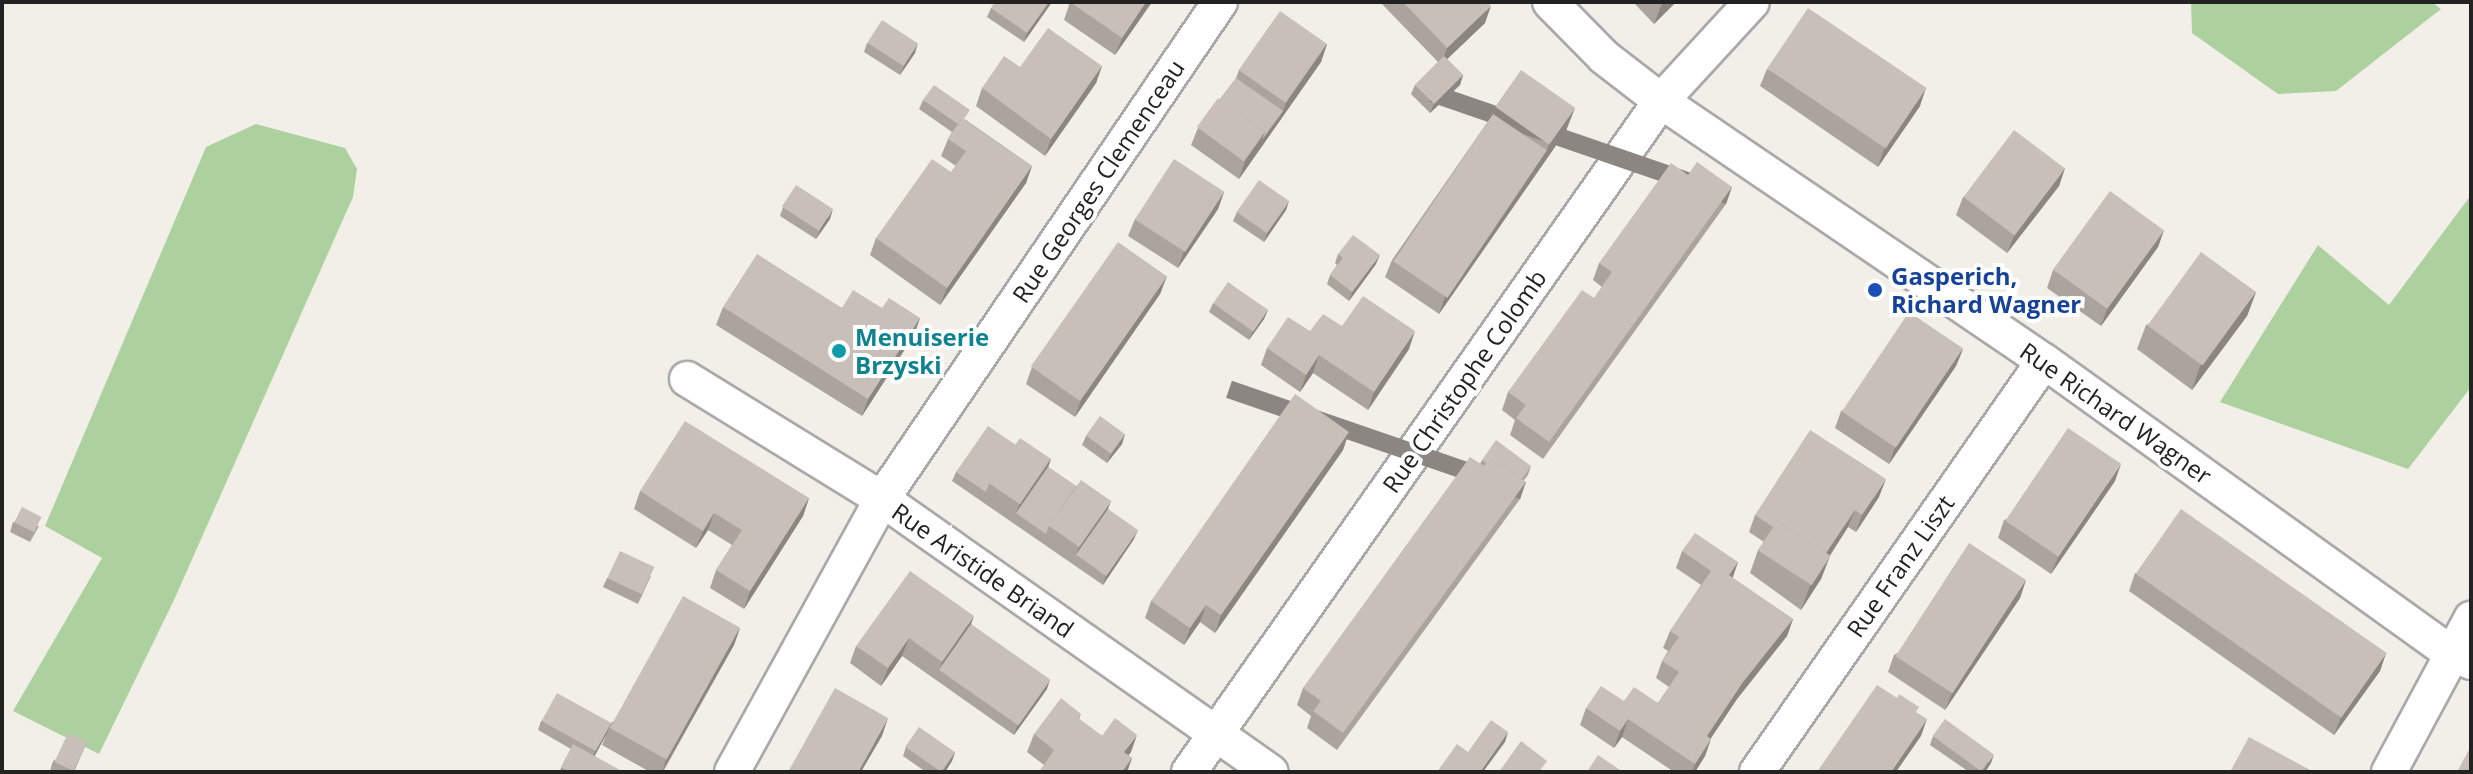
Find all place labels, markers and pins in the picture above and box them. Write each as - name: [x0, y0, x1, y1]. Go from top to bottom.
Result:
- place label: Gasperich, Richard Wagner: [1891, 262, 2081, 318]
- marker: Gasperich, Richard Wagner: [1866, 281, 1884, 299]
- place label: Menuiserie Brzyski: [855, 323, 989, 379]
- marker: Menuiserie Brzyski: [830, 342, 848, 360]

